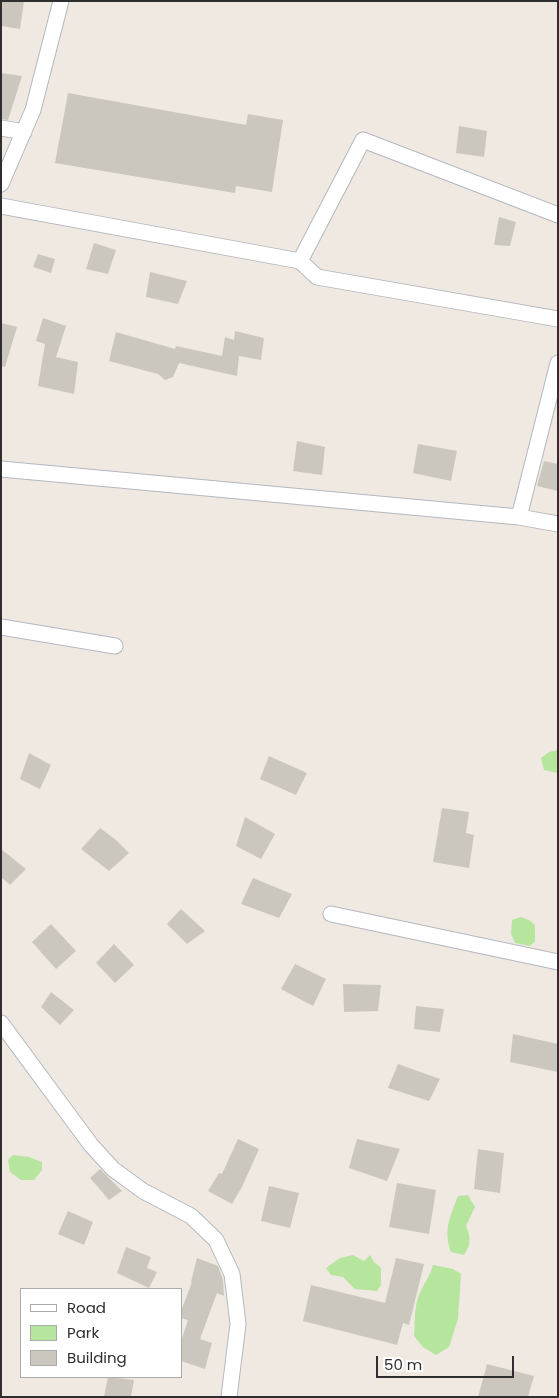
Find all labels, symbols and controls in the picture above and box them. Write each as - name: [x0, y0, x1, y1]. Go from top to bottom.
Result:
- legend: [20, 1288, 182, 1378]
- text: Road: [67, 1297, 106, 1318]
- text: Park: [67, 1322, 99, 1343]
- scale bar: [379, 1346, 516, 1378]
- text: Building: [67, 1347, 127, 1368]
- text: 50 m: [384, 1354, 422, 1375]

